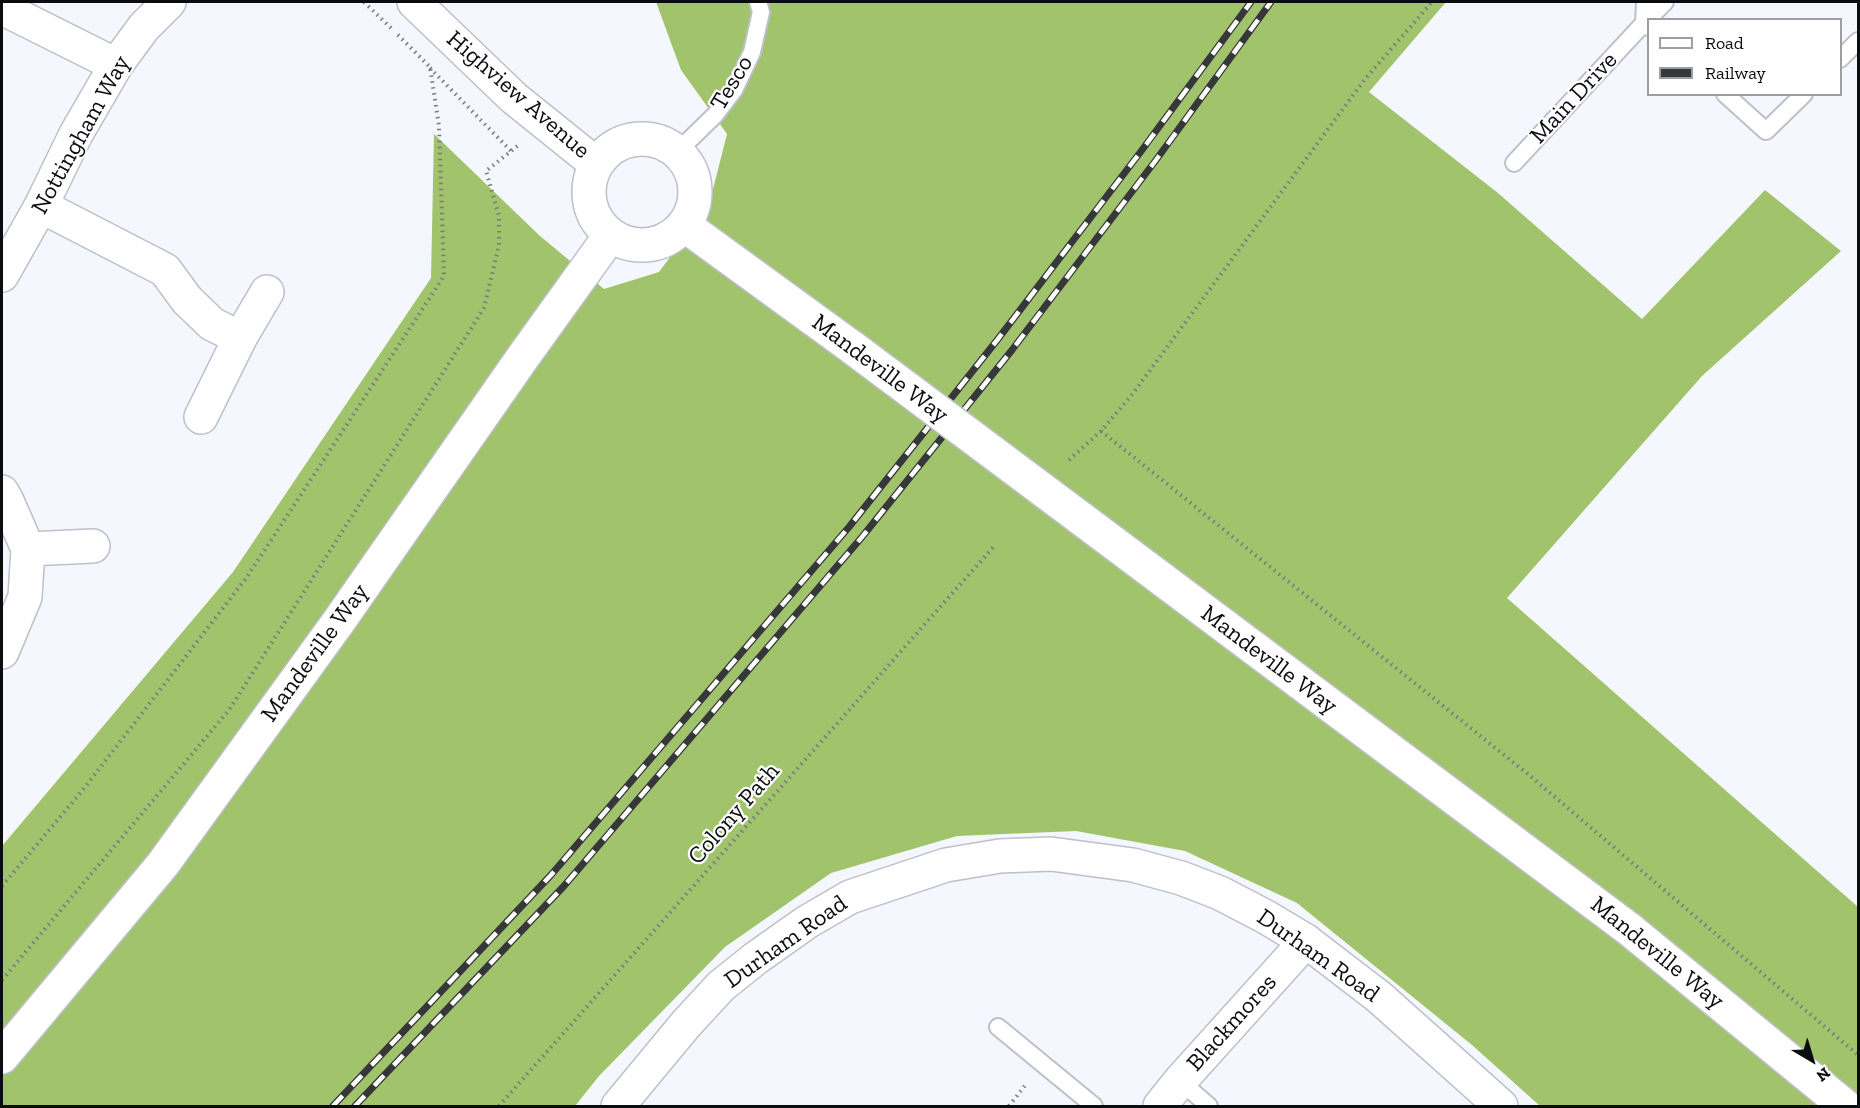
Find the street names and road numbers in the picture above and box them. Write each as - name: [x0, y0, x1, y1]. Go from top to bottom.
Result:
- street label: Highview Avenue: [440, 25, 596, 165]
- street label: Main Drive: [1524, 46, 1624, 150]
- street label: Tesco: [705, 50, 759, 116]
- street label: Nottingham Way: [26, 51, 136, 219]
- street label: Mandeville Way: [806, 308, 954, 430]
- street label: Mandeville Way: [255, 578, 375, 728]
- street label: Mandeville Way: [1195, 599, 1343, 721]
- street label: Colony Path: [682, 757, 786, 871]
- street label: Durham Road: [719, 889, 853, 995]
- street label: Mandeville Way: [1584, 890, 1730, 1016]
- street label: Durham Road: [1251, 903, 1385, 1009]
- street label: Blackmores: [1181, 968, 1283, 1078]

